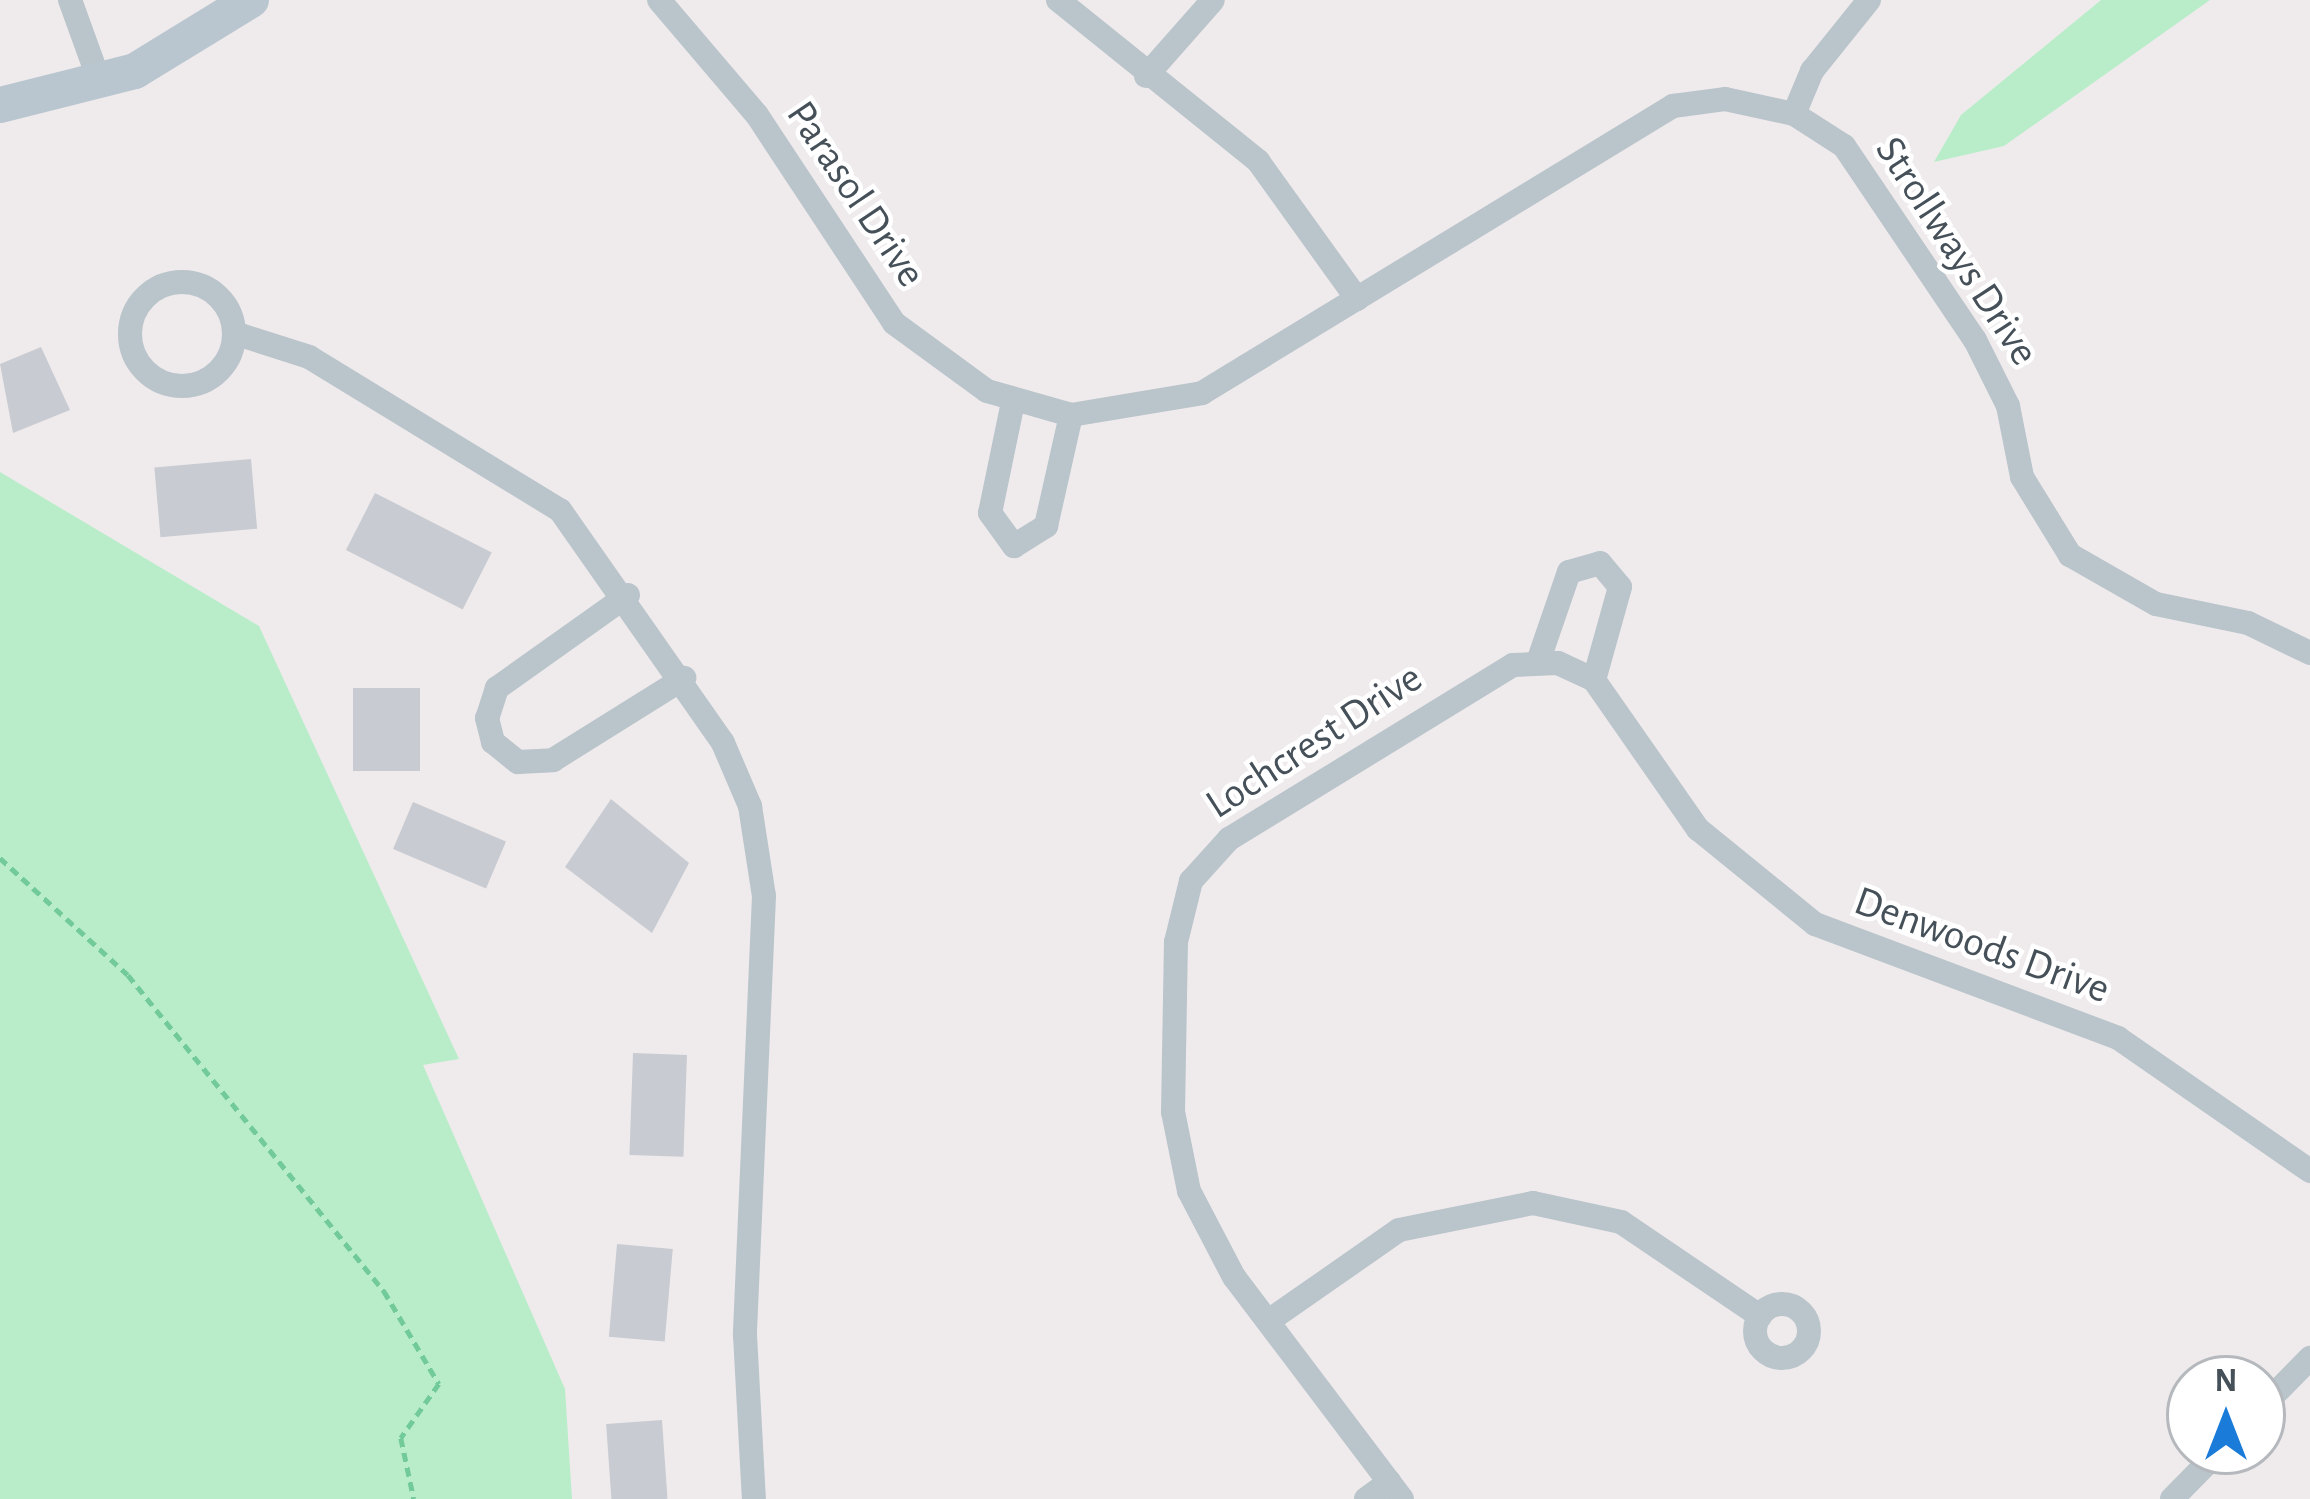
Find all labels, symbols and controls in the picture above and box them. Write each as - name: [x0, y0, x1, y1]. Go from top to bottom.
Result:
- street label: Parasol Drive: [776, 92, 936, 296]
- street label: Strollways Drive: [1864, 127, 2050, 375]
- street label: Lochcrest Drive: [1197, 652, 1431, 830]
- street label: Denwoods Drive: [1848, 876, 2116, 1014]
- north arrow: [2166, 1355, 2286, 1475]
- text: N: [2215, 1365, 2237, 1398]

